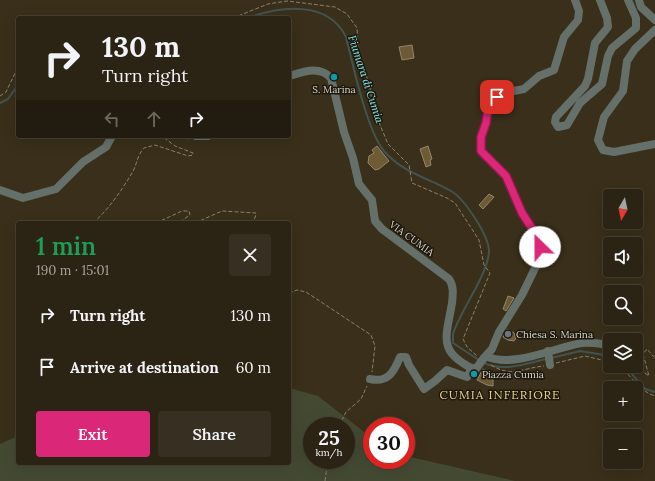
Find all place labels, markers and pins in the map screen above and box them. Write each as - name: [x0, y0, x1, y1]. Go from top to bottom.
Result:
- marker: S. Marina: [329, 72, 339, 82]
- pin: [480, 80, 514, 114]
- place label: S. Marina: [312, 83, 356, 96]
- place label: Chiesa S. Marina: [516, 328, 593, 341]
- marker: Chiesa S. Marina: [503, 329, 513, 339]
- place label: Piazza Cumia: [482, 368, 544, 381]
- marker: Piazza Cumia: [469, 369, 479, 379]

